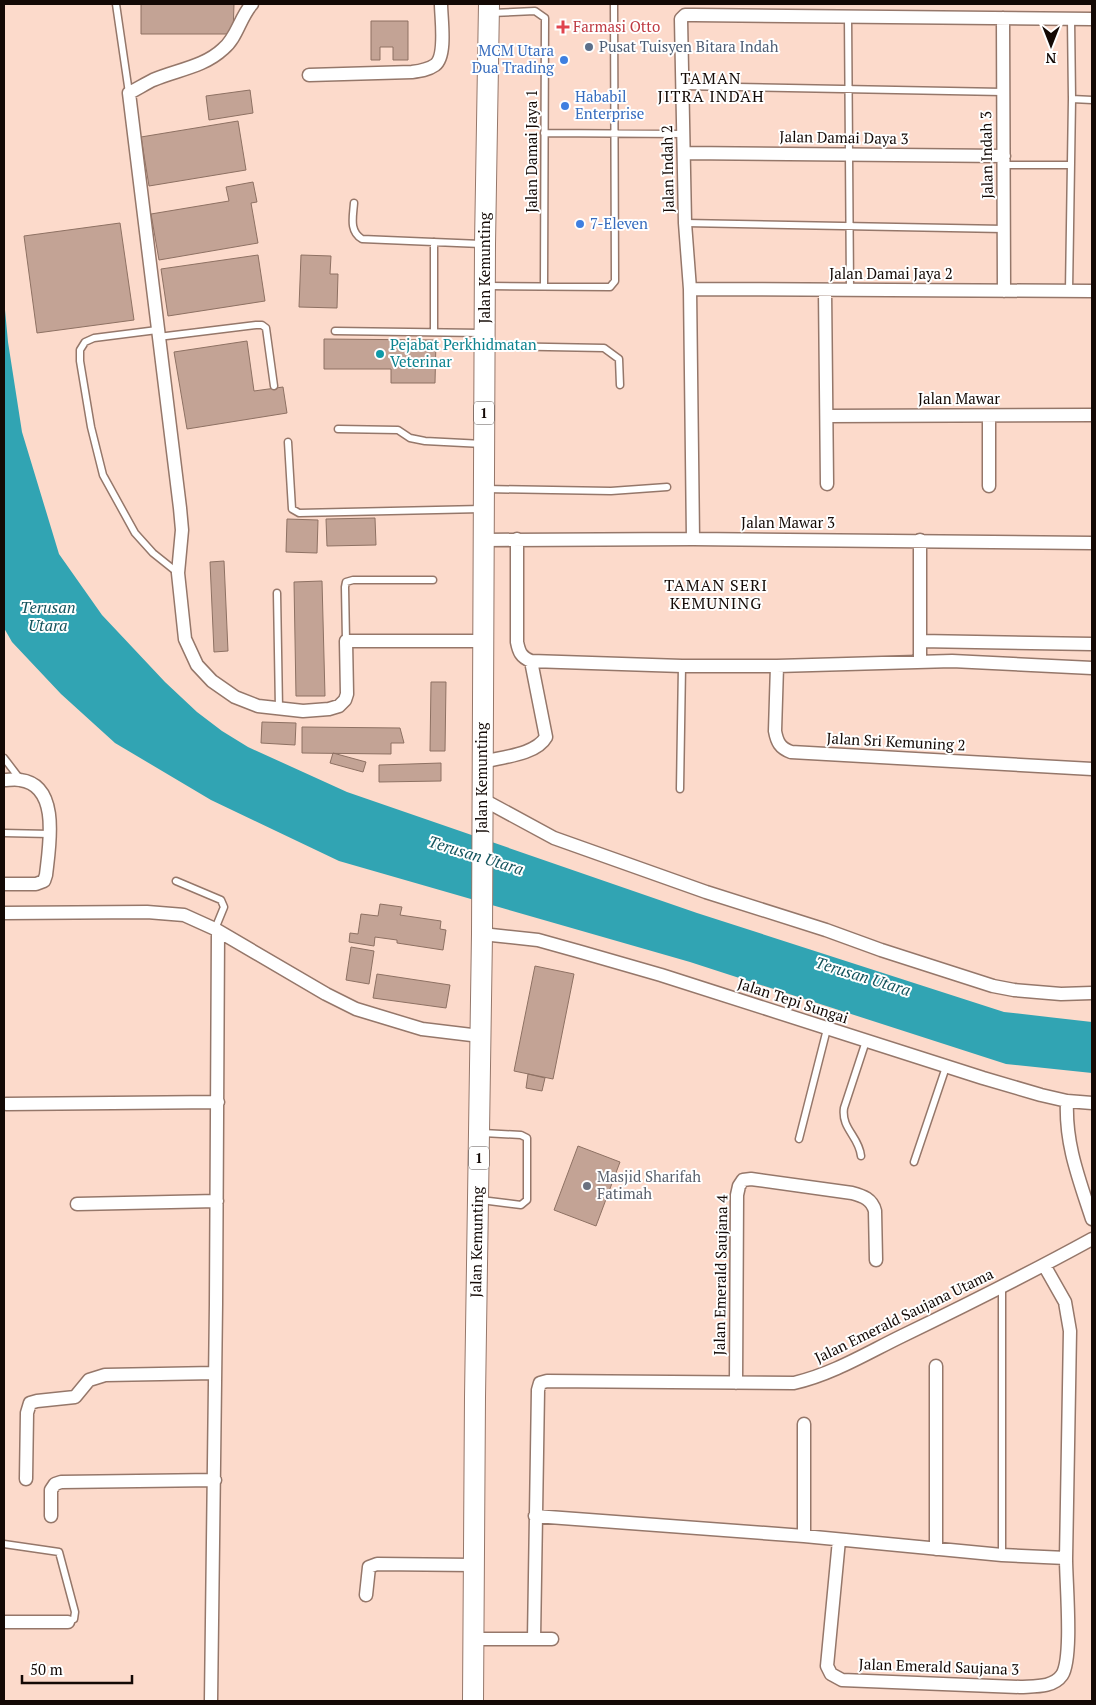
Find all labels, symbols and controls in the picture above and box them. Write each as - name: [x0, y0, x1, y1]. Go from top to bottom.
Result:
- place label: Farmasi Otto: [573, 16, 660, 36]
- north arrow: [1026, 20, 1076, 70]
- marker: Farmasi Otto: [557, 21, 569, 33]
- place label: Pusat Tuisyen Bitara Indah: [599, 36, 779, 56]
- place label: MCM Utara Dua Trading: [472, 40, 555, 77]
- marker: Pusat Tuisyen Bitara Indah: [583, 41, 595, 53]
- text: N: [1045, 49, 1056, 68]
- marker: MCM Utara Dua Trading: [558, 54, 570, 66]
- district label: TAMAN JITRA INDAH: [657, 67, 765, 107]
- place label: Hababil Enterprise: [575, 86, 644, 123]
- street label: Jalan Damai Jaya 1: [521, 89, 541, 213]
- marker: Hababil Enterprise: [559, 100, 571, 112]
- street label: Jalan Indah 3: [975, 111, 997, 199]
- street label: Jalan Indah 2: [656, 125, 678, 213]
- street label: Jalan Damai Daya 3: [779, 126, 909, 148]
- street label: Jalan Kemunting: [474, 211, 494, 324]
- place label: 7-Eleven: [590, 213, 648, 233]
- marker: 7-Eleven: [574, 218, 586, 230]
- street label: Jalan Damai Jaya 2: [829, 263, 953, 283]
- place label: Pejabat Perkhidmatan Veterinar: [390, 334, 537, 371]
- marker: Pejabat Perkhidmatan Veterinar: [374, 348, 386, 360]
- street label: Jalan Mawar: [918, 388, 1000, 408]
- road number: 1: [474, 402, 494, 424]
- street label: Jalan Mawar 3: [741, 512, 835, 532]
- district label: TAMAN SERI KEMUNING: [664, 574, 768, 614]
- water label: Terusan Utara: [20, 596, 76, 636]
- street label: Jalan Kemunting: [471, 721, 491, 834]
- street label: Jalan Sri Kemuning 2: [826, 727, 966, 755]
- water label: Terusan Utara: [426, 830, 526, 880]
- water label: Terusan Utara: [813, 951, 913, 1001]
- street label: Jalan Tepi Sungai: [735, 973, 851, 1027]
- road number: 1: [469, 1146, 489, 1170]
- place label: Masjid Sharifah Fatimah: [597, 1166, 701, 1203]
- marker: Masjid Sharifah Fatimah: [581, 1180, 593, 1192]
- street label: Jalan Kemunting: [465, 1185, 487, 1298]
- street label: Jalan Emerald Saujana 4: [709, 1195, 731, 1355]
- street label: Jalan Emerald Saujana Utama: [811, 1263, 997, 1367]
- scale bar: [22, 1652, 132, 1684]
- street label: Jalan Emerald Saujana 3: [858, 1653, 1020, 1679]
- text: 50 m: [30, 1659, 63, 1679]

